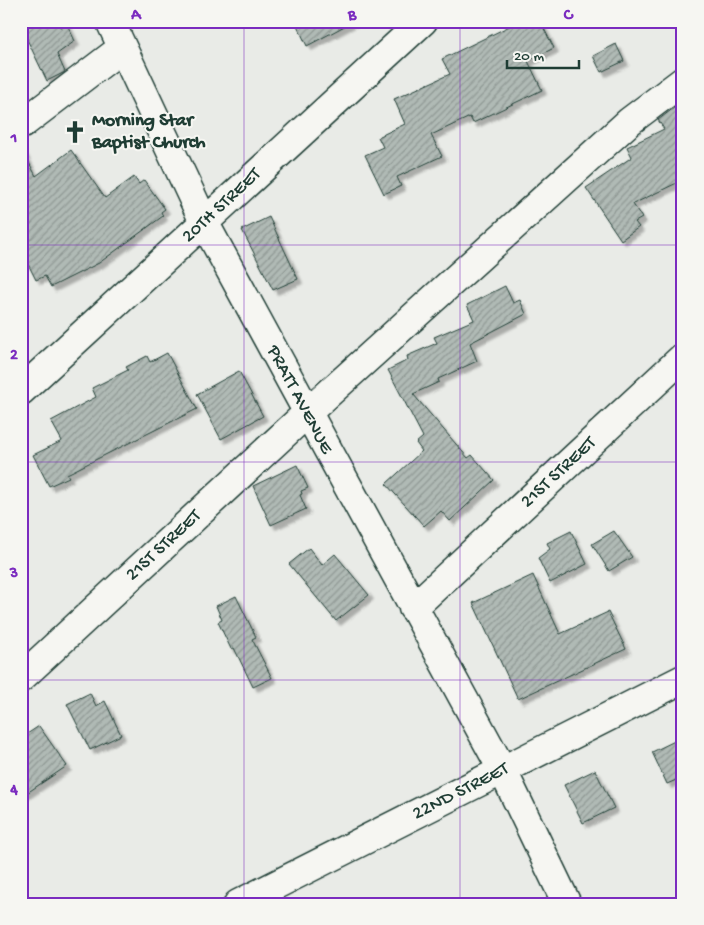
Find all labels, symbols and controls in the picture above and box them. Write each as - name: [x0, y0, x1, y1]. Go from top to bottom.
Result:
- text: A: [130, 7, 142, 26]
- text: B: [347, 7, 357, 26]
- text: C: [563, 7, 574, 26]
- scale bar: [507, 38, 579, 70]
- text: 20 m: [514, 48, 544, 66]
- place label: Morning Star Baptist Church: [91, 110, 206, 155]
- church icon: Morning Star Baptist Church: [62, 119, 88, 145]
- text: 1: [10, 130, 17, 149]
- street label: 20TH STREET: [178, 163, 267, 248]
- street label: PRATT AVENUE: [260, 341, 338, 459]
- text: 2: [10, 347, 18, 366]
- street label: 21ST STREET: [517, 432, 602, 514]
- street label: 21ST STREET: [122, 505, 207, 587]
- text: 3: [9, 565, 18, 584]
- street label: 22ND STREET: [409, 758, 514, 826]
- text: 4: [9, 782, 18, 801]

